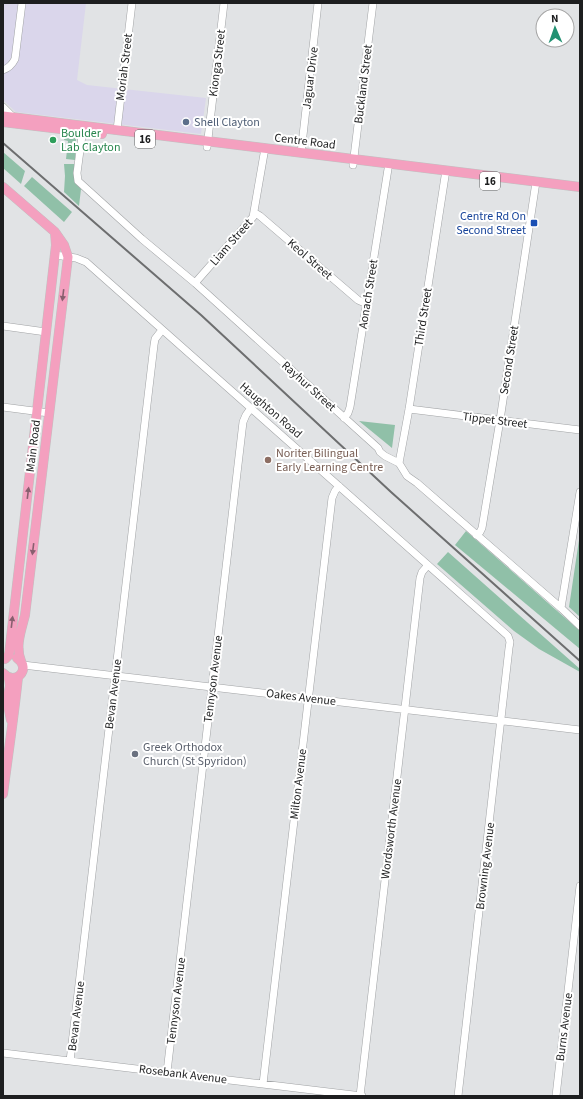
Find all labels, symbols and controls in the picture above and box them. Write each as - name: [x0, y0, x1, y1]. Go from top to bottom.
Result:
- north arrow: [535, 8, 575, 48]
- text: N: [551, 11, 559, 26]
- street label: Kionga Street: [205, 29, 230, 98]
- street label: Moriah Street: [112, 33, 137, 102]
- street label: Buckland Street: [350, 43, 377, 125]
- street label: Jaguar Drive: [298, 46, 323, 110]
- place label: Shell Clayton: [194, 114, 260, 131]
- marker: Shell Clayton: [181, 117, 191, 127]
- place label: Boulder Lab Clayton: [61, 125, 120, 156]
- street label: Centre Road: [273, 129, 337, 154]
- road number: 16: [135, 130, 155, 148]
- marker: Boulder Lab Clayton: [48, 135, 58, 145]
- road number: 16: [480, 172, 500, 190]
- place label: Centre Rd On Second Street: [456, 208, 526, 239]
- street label: Liam Street: [206, 215, 257, 270]
- marker: Centre Rd On Second Street: [529, 218, 539, 228]
- street label: Keol Street: [283, 235, 336, 284]
- street label: Aonach Street: [355, 258, 382, 330]
- street label: Third Street: [410, 287, 437, 348]
- one-way arrow: [60, 289, 66, 301]
- street label: Second Street: [496, 324, 523, 396]
- street label: Rayhur Street: [278, 357, 340, 415]
- street label: Haughton Road: [236, 378, 306, 442]
- street label: Tippet Street: [462, 408, 528, 433]
- street label: Main Road: [22, 419, 45, 473]
- place label: Noriter Bilingual Early Learning Centre: [276, 445, 383, 476]
- marker: Noriter Bilingual Early Learning Centre: [263, 455, 273, 465]
- one-way arrow: [24, 487, 31, 499]
- one-way arrow: [30, 543, 36, 555]
- one-way arrow: [9, 616, 16, 628]
- street label: Tennyson Avenue: [200, 634, 227, 724]
- street label: Bevan Avenue: [101, 658, 126, 730]
- street label: Oakes Avenue: [265, 685, 337, 710]
- place label: Greek Orthodox Church (St Spyridon): [143, 739, 247, 770]
- street label: Milton Avenue: [286, 748, 311, 820]
- marker: Greek Orthodox Church (St Spyridon): [130, 749, 140, 759]
- street label: Wordsworth Avenue: [377, 778, 406, 880]
- street label: Browning Avenue: [472, 821, 499, 911]
- street label: Tennyson Avenue: [163, 956, 190, 1046]
- street label: Bevan Avenue: [64, 980, 89, 1052]
- street label: Burns Avenue: [552, 992, 577, 1062]
- street label: Rosebank Avenue: [138, 1061, 228, 1088]

